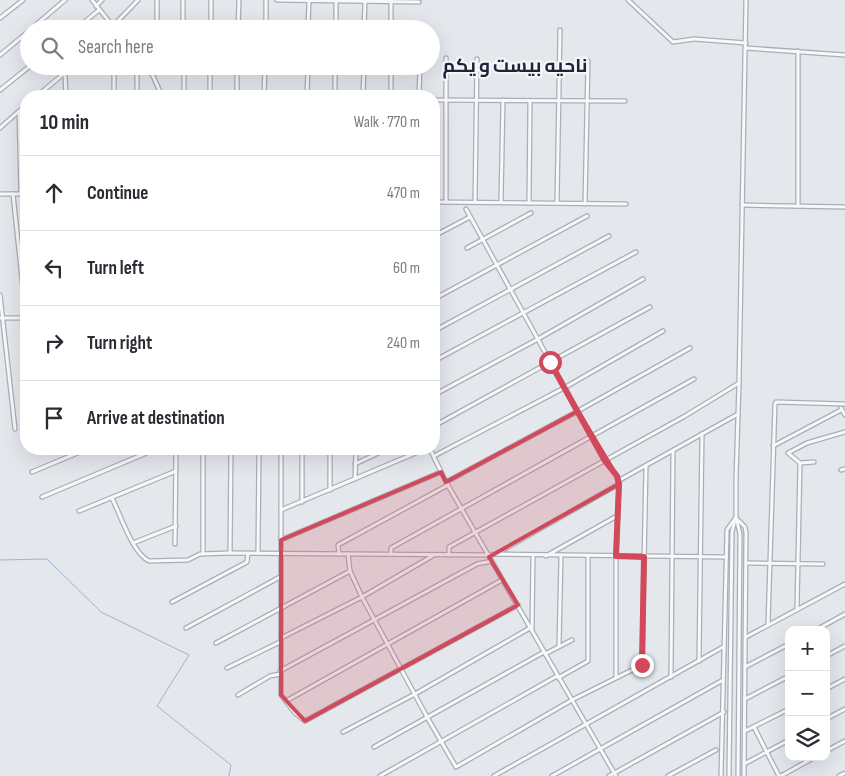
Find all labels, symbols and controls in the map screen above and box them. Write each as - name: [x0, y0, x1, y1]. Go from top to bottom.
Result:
- search box: [20, 20, 440, 75]
- icon: search: [38, 34, 66, 62]
- text: Search here: [78, 36, 154, 59]
- district label: ناحیه بیست و یکم: [442, 55, 588, 79]
- text: 10 min: [40, 110, 89, 135]
- text: Walk · 770 m: [354, 113, 420, 132]
- icon: ahead: [40, 179, 68, 207]
- text: Continue: [87, 182, 148, 205]
- text: 470 m: [387, 184, 420, 203]
- icon: left: [40, 254, 68, 282]
- text: Turn left: [87, 257, 144, 280]
- text: 60 m: [393, 259, 420, 278]
- icon: right: [40, 329, 68, 357]
- text: Turn right: [87, 332, 152, 355]
- text: 240 m: [387, 334, 420, 353]
- route start: [539, 351, 562, 374]
- icon: arrive: [40, 404, 68, 432]
- text: Arrive at destination: [87, 407, 225, 430]
- map controls: [785, 626, 830, 761]
- button: +: [785, 626, 830, 671]
- route end: [631, 654, 654, 677]
- button: −: [785, 671, 830, 716]
- button: layers: [785, 716, 830, 761]

